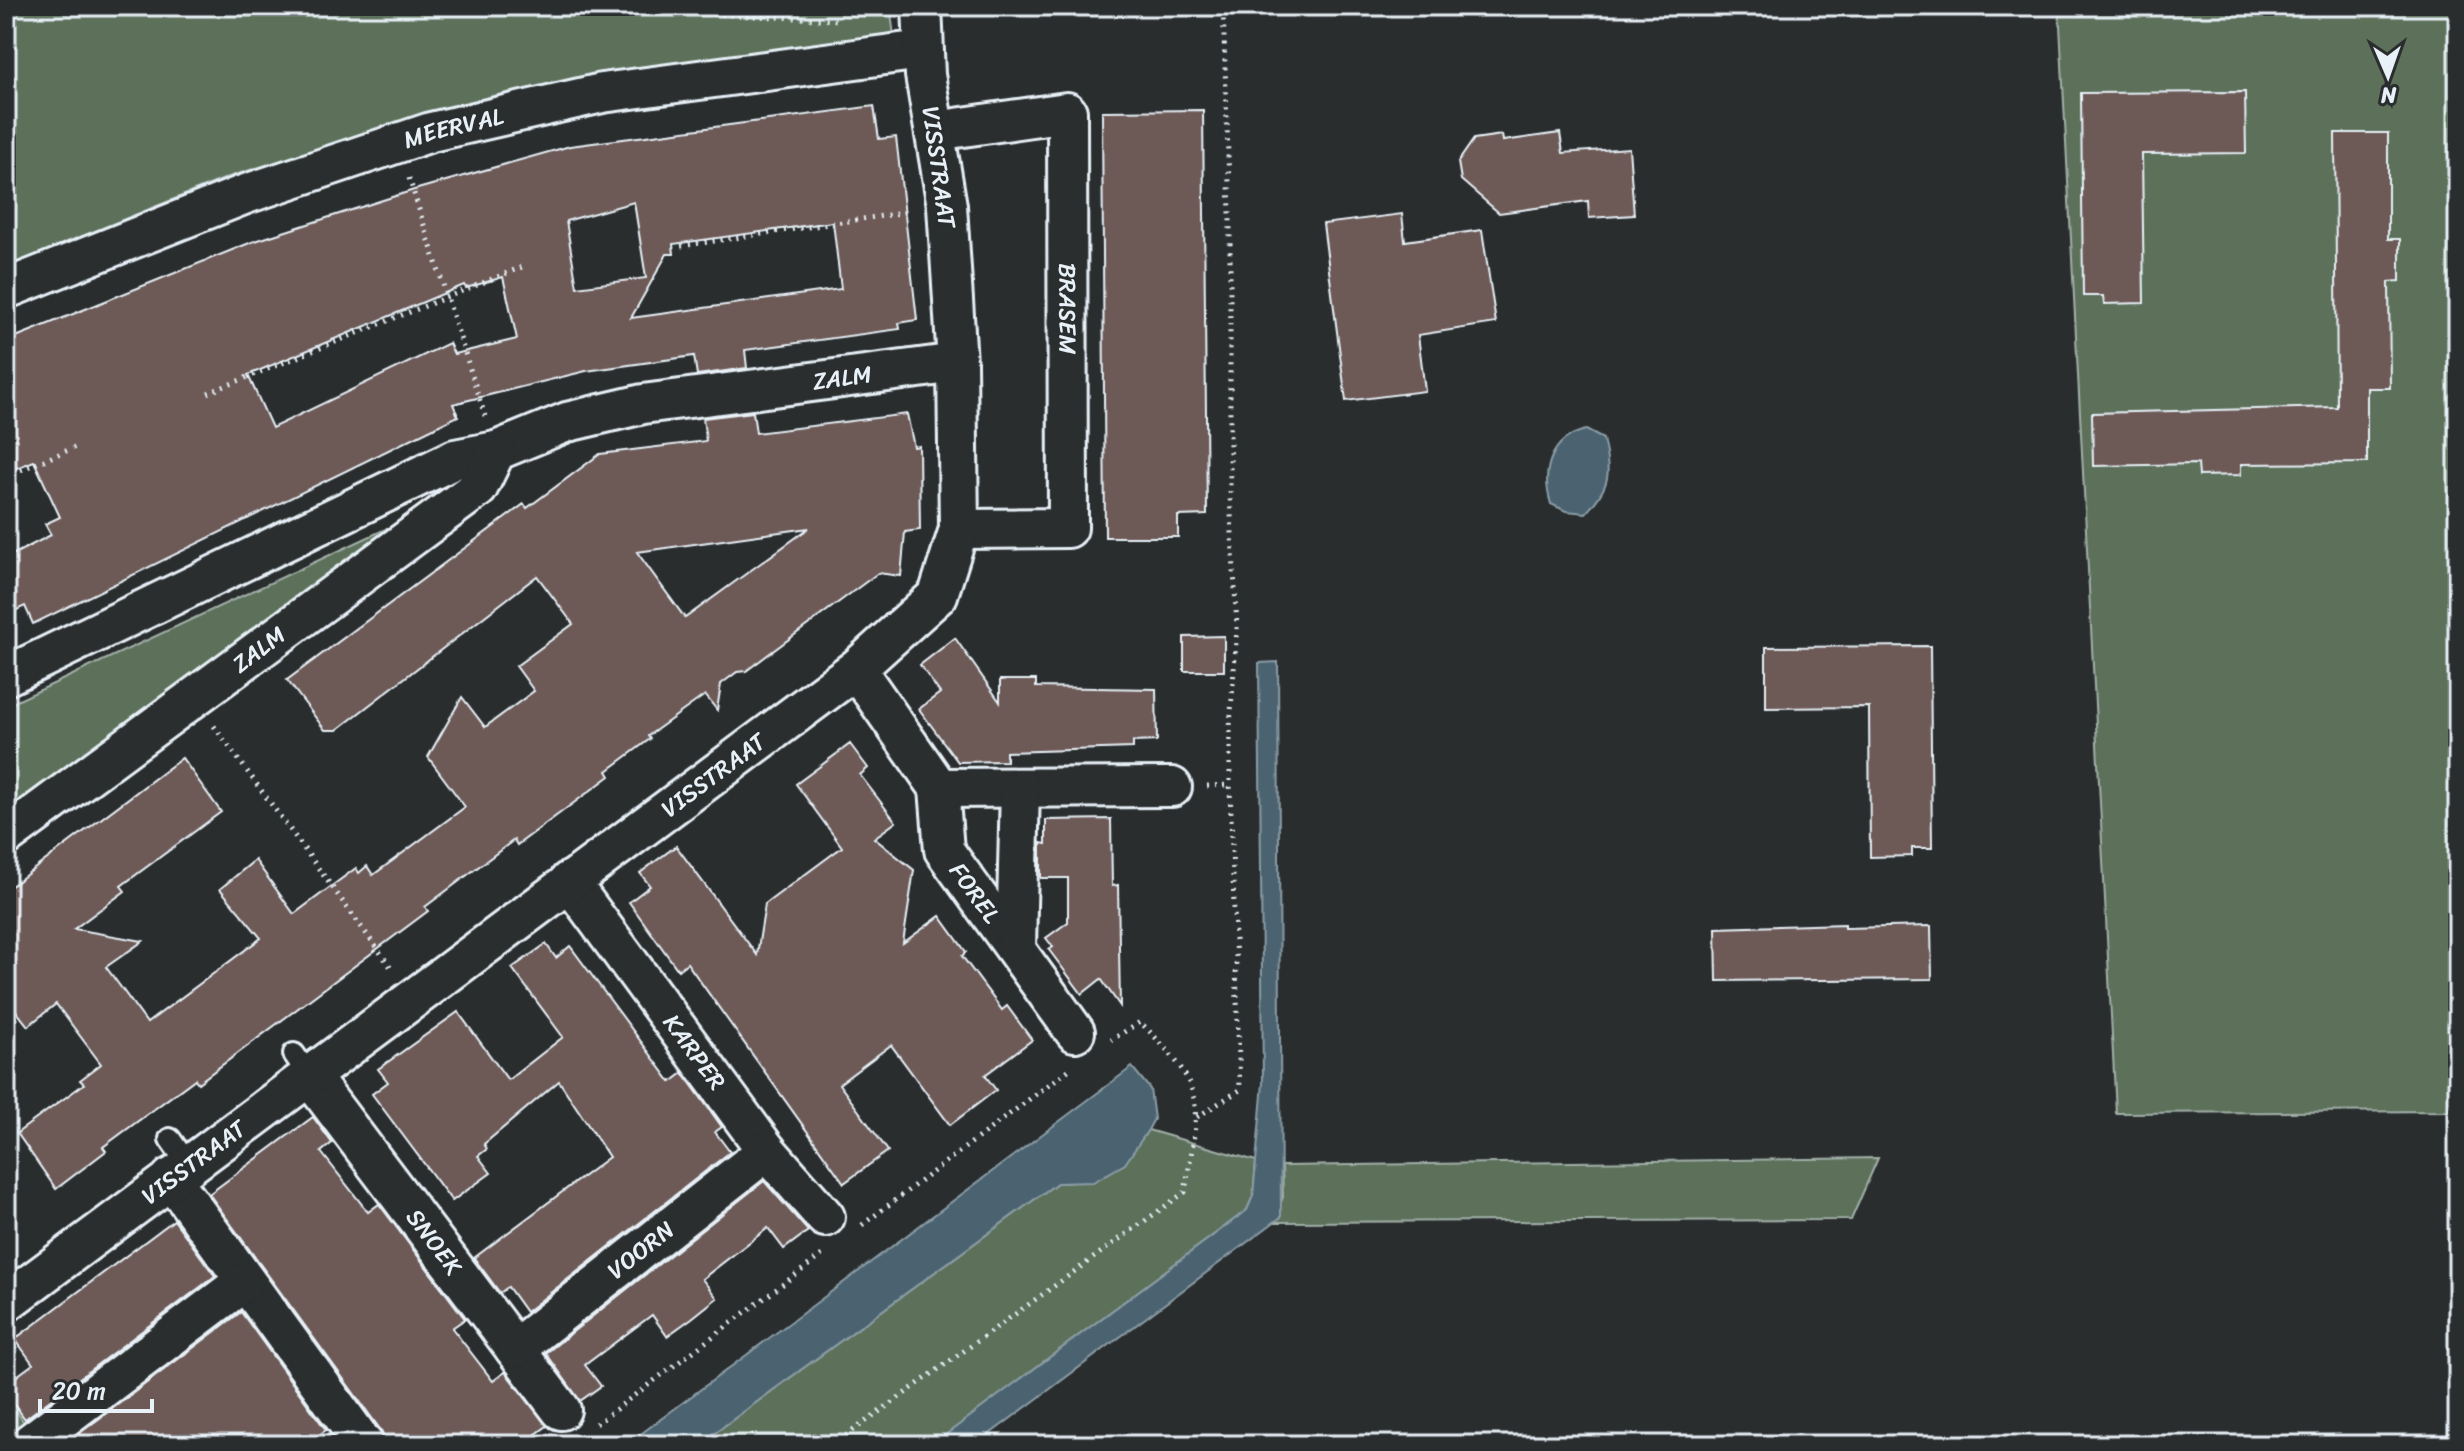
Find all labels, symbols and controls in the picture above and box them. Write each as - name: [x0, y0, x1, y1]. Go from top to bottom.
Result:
- north arrow: [2348, 36, 2428, 116]
- text: N: [2380, 76, 2398, 115]
- street label: MEERVAL: [398, 95, 507, 161]
- street label: VISSTRAAT: [910, 103, 969, 233]
- street label: BRASEM: [1046, 263, 1089, 355]
- street label: ZALM: [810, 353, 874, 403]
- street label: ZALM: [222, 615, 295, 684]
- street label: VISSTRAAT: [652, 720, 777, 829]
- street label: FOREL: [938, 853, 1012, 933]
- street label: KARPER: [652, 1005, 737, 1100]
- street label: VISSTRAAT: [132, 1107, 257, 1216]
- street label: SNOEK: [395, 1199, 474, 1285]
- street label: VOORN: [598, 1210, 684, 1290]
- scale bar: [40, 1363, 152, 1413]
- text: 20 m: [52, 1370, 106, 1412]

